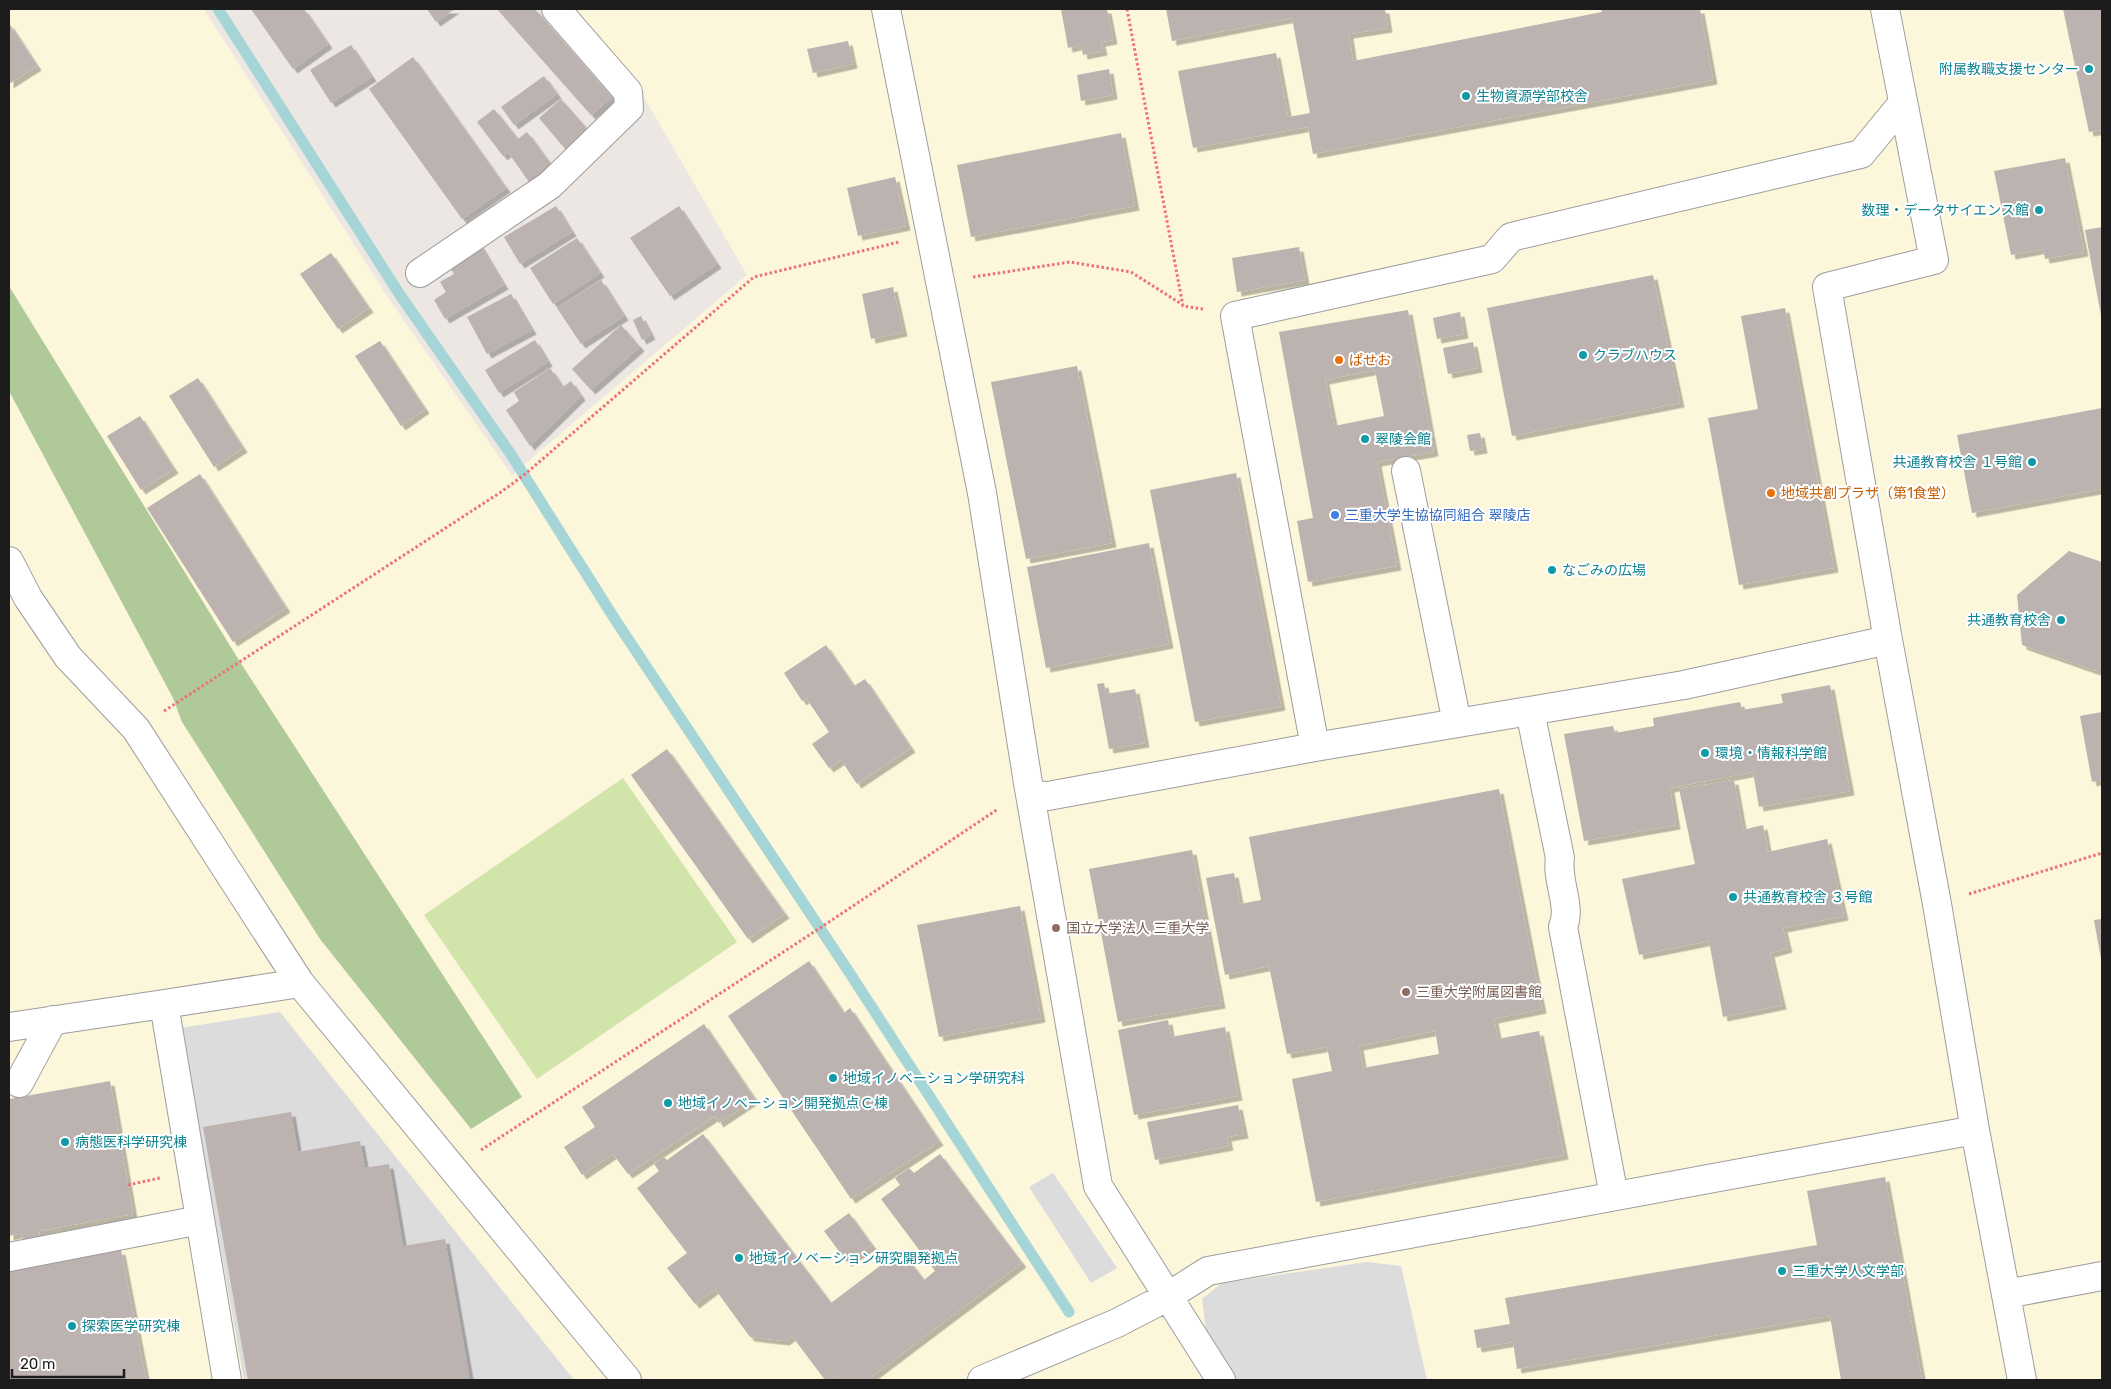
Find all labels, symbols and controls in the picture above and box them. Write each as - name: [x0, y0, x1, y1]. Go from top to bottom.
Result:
- place label: 附属教職支援センター: [1939, 61, 2079, 78]
- marker: 附属教職支援センター: [2083, 63, 2095, 75]
- place label: 生物資源学部校舎: [1476, 88, 1588, 105]
- marker: 生物資源学部校舎: [1460, 90, 1472, 102]
- place label: 数理・データサイエンス館: [1861, 202, 2029, 219]
- marker: 数理・データサイエンス館: [2033, 204, 2045, 216]
- place label: クラブハウス: [1593, 347, 1677, 364]
- marker: クラブハウス: [1577, 349, 1589, 361]
- place label: ぱせお: [1349, 352, 1391, 369]
- marker: ぱせお: [1333, 354, 1345, 366]
- place label: 翠陵会館: [1375, 431, 1431, 448]
- marker: 翠陵会館: [1359, 433, 1371, 445]
- place label: 共通教育校舎 １号館: [1893, 454, 2022, 471]
- marker: 共通教育校舎 １号館: [2026, 456, 2038, 468]
- place label: 地域共創プラザ（第1食堂）: [1781, 485, 1955, 502]
- marker: 地域共創プラザ（第1食堂）: [1765, 487, 1777, 499]
- place label: 三重大学生協協同組合 翠陵店: [1345, 507, 1530, 524]
- marker: 三重大学生協協同組合 翠陵店: [1329, 509, 1341, 521]
- place label: なごみの広場: [1562, 562, 1646, 579]
- marker: なごみの広場: [1546, 564, 1558, 576]
- place label: 共通教育校舎: [1967, 612, 2051, 629]
- marker: 共通教育校舎: [2055, 614, 2067, 626]
- place label: 環境・情報科学館: [1715, 745, 1827, 762]
- marker: 環境・情報科学館: [1699, 747, 1711, 759]
- place label: 共通教育校舎 ３号館: [1743, 889, 1872, 906]
- marker: 共通教育校舎 ３号館: [1727, 891, 1739, 903]
- place label: 国立大学法人 三重大学: [1066, 920, 1209, 937]
- marker: 国立大学法人 三重大学: [1050, 922, 1062, 934]
- place label: 三重大学附属図書館: [1416, 984, 1542, 1001]
- marker: 三重大学附属図書館: [1400, 986, 1412, 998]
- place label: 地域イノベーション学研究科: [843, 1070, 1025, 1087]
- marker: 地域イノベーション学研究科: [827, 1072, 839, 1084]
- place label: 地域イノベーション開発拠点Ｃ棟: [678, 1095, 888, 1112]
- marker: 地域イノベーション開発拠点Ｃ棟: [662, 1097, 674, 1109]
- place label: 病態医科学研究棟: [75, 1134, 187, 1151]
- marker: 病態医科学研究棟: [59, 1136, 71, 1148]
- place label: 地域イノベーション研究開発拠点: [749, 1250, 959, 1267]
- marker: 地域イノベーション研究開発拠点: [733, 1252, 745, 1264]
- place label: 三重大学人文学部: [1792, 1263, 1904, 1280]
- marker: 三重大学人文学部: [1776, 1265, 1788, 1277]
- place label: 探索医学研究棟: [82, 1318, 180, 1335]
- marker: 探索医学研究棟: [66, 1320, 78, 1332]
- scale bar: [12, 1346, 125, 1378]
- text: 20 m: [20, 1355, 55, 1373]

